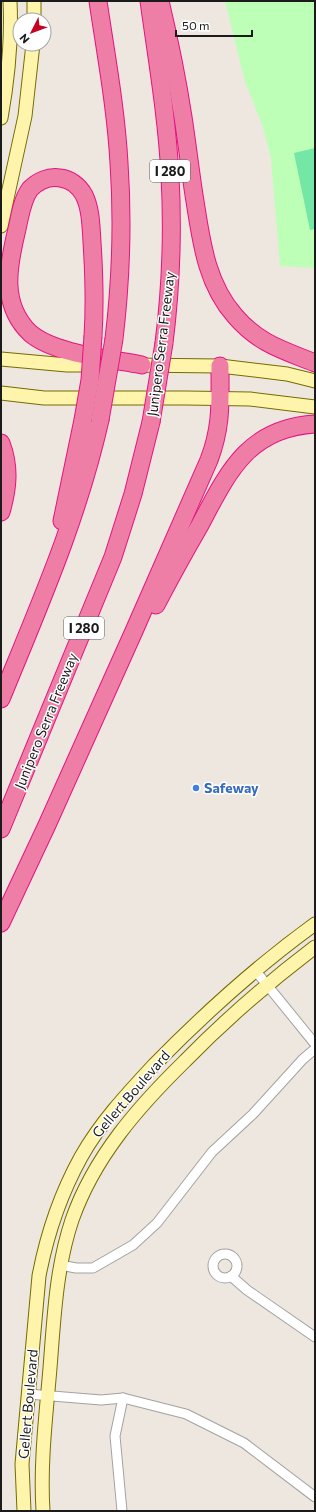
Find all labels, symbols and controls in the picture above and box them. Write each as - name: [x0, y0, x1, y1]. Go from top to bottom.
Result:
- north arrow: [12, 12, 52, 52]
- scale bar: [176, 12, 252, 38]
- text: 50 m: [182, 18, 210, 32]
- text: N: [17, 32, 32, 46]
- road number: I 280: [150, 160, 190, 182]
- street label: Junipero Serra Freeway: [143, 271, 178, 417]
- road number: I 280: [64, 617, 104, 639]
- street label: Junipero Serra Freeway: [10, 650, 81, 791]
- place label: Safeway: [204, 779, 259, 796]
- marker: Safeway: [191, 783, 201, 793]
- street label: Gellert Boulevard: [88, 1047, 173, 1141]
- street label: Gellert Boulevard: [14, 1348, 41, 1459]

